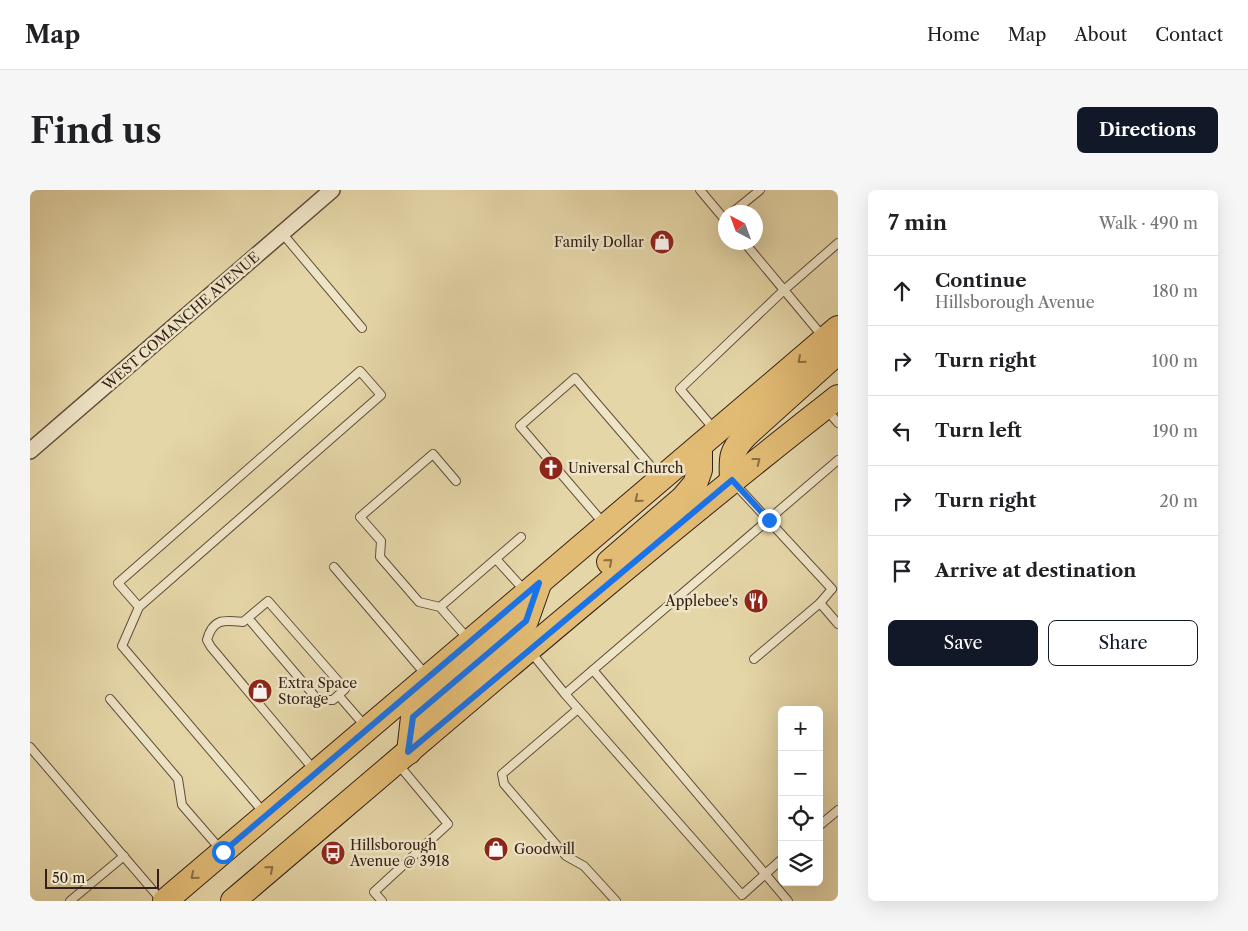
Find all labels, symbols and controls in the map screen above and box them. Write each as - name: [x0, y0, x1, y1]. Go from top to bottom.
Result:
- text: Map: [25, 20, 80, 49]
- text: Home: [927, 24, 980, 46]
- text: Map: [1008, 24, 1046, 46]
- text: About: [1074, 24, 1127, 46]
- text: Contact: [1155, 24, 1223, 46]
- button: Directions: [1077, 107, 1218, 153]
- text: Find us: [30, 109, 162, 152]
- north arrow: [718, 205, 763, 250]
- text: 7 min: [888, 210, 947, 235]
- text: Walk · 490 m: [1099, 213, 1198, 233]
- shop icon: Family Dollar: [649, 229, 675, 255]
- place label: Family Dollar: [554, 233, 644, 251]
- street label: WEST COMANCHE AVENUE: [98, 248, 263, 395]
- text: Continue: [935, 269, 1027, 292]
- icon: ahead: [888, 277, 916, 305]
- text: 180 m: [1152, 281, 1198, 301]
- text: Hillsborough Avenue: [935, 292, 1095, 312]
- icon: right: [888, 347, 916, 375]
- text: Turn right: [935, 349, 1036, 372]
- text: 100 m: [1152, 351, 1198, 371]
- one-way arrow: [798, 354, 807, 362]
- icon: left: [888, 417, 916, 445]
- text: Turn left: [935, 419, 1022, 442]
- text: 190 m: [1153, 421, 1198, 441]
- church icon: Universal Church: [538, 455, 564, 481]
- one-way arrow: [751, 458, 761, 467]
- place label: Universal Church: [568, 459, 684, 477]
- icon: right: [888, 487, 916, 515]
- text: Turn right: [935, 489, 1036, 512]
- text: 20 m: [1159, 491, 1198, 511]
- one-way arrow: [634, 494, 643, 503]
- route end: [758, 509, 781, 532]
- icon: arrive: [888, 557, 916, 585]
- one-way arrow: [603, 559, 612, 568]
- text: Arrive at destination: [935, 559, 1136, 582]
- restaurant icon: Applebee's: [743, 588, 769, 614]
- place label: Applebee's: [664, 592, 738, 610]
- button: Save: [888, 620, 1038, 666]
- button: Share: [1048, 620, 1198, 666]
- place label: Extra Space Storage: [278, 674, 357, 708]
- shop icon: Extra Space Storage: [247, 678, 273, 704]
- map controls: [778, 706, 823, 886]
- button: +: [778, 706, 823, 751]
- button: −: [778, 751, 823, 796]
- button: locate: [778, 796, 823, 841]
- place label: Hillsborough Avenue @ 3918: [349, 836, 450, 870]
- shop icon: Goodwill: [483, 836, 509, 862]
- bus stop icon: Hillsborough Avenue @ 3918: [320, 840, 346, 866]
- place label: Goodwill: [514, 840, 575, 858]
- route start: [212, 841, 235, 864]
- button: layers: [778, 841, 823, 886]
- scale bar: [45, 866, 159, 889]
- one-way arrow: [265, 866, 274, 875]
- text: 50 m: [52, 869, 85, 887]
- one-way arrow: [190, 871, 199, 880]

